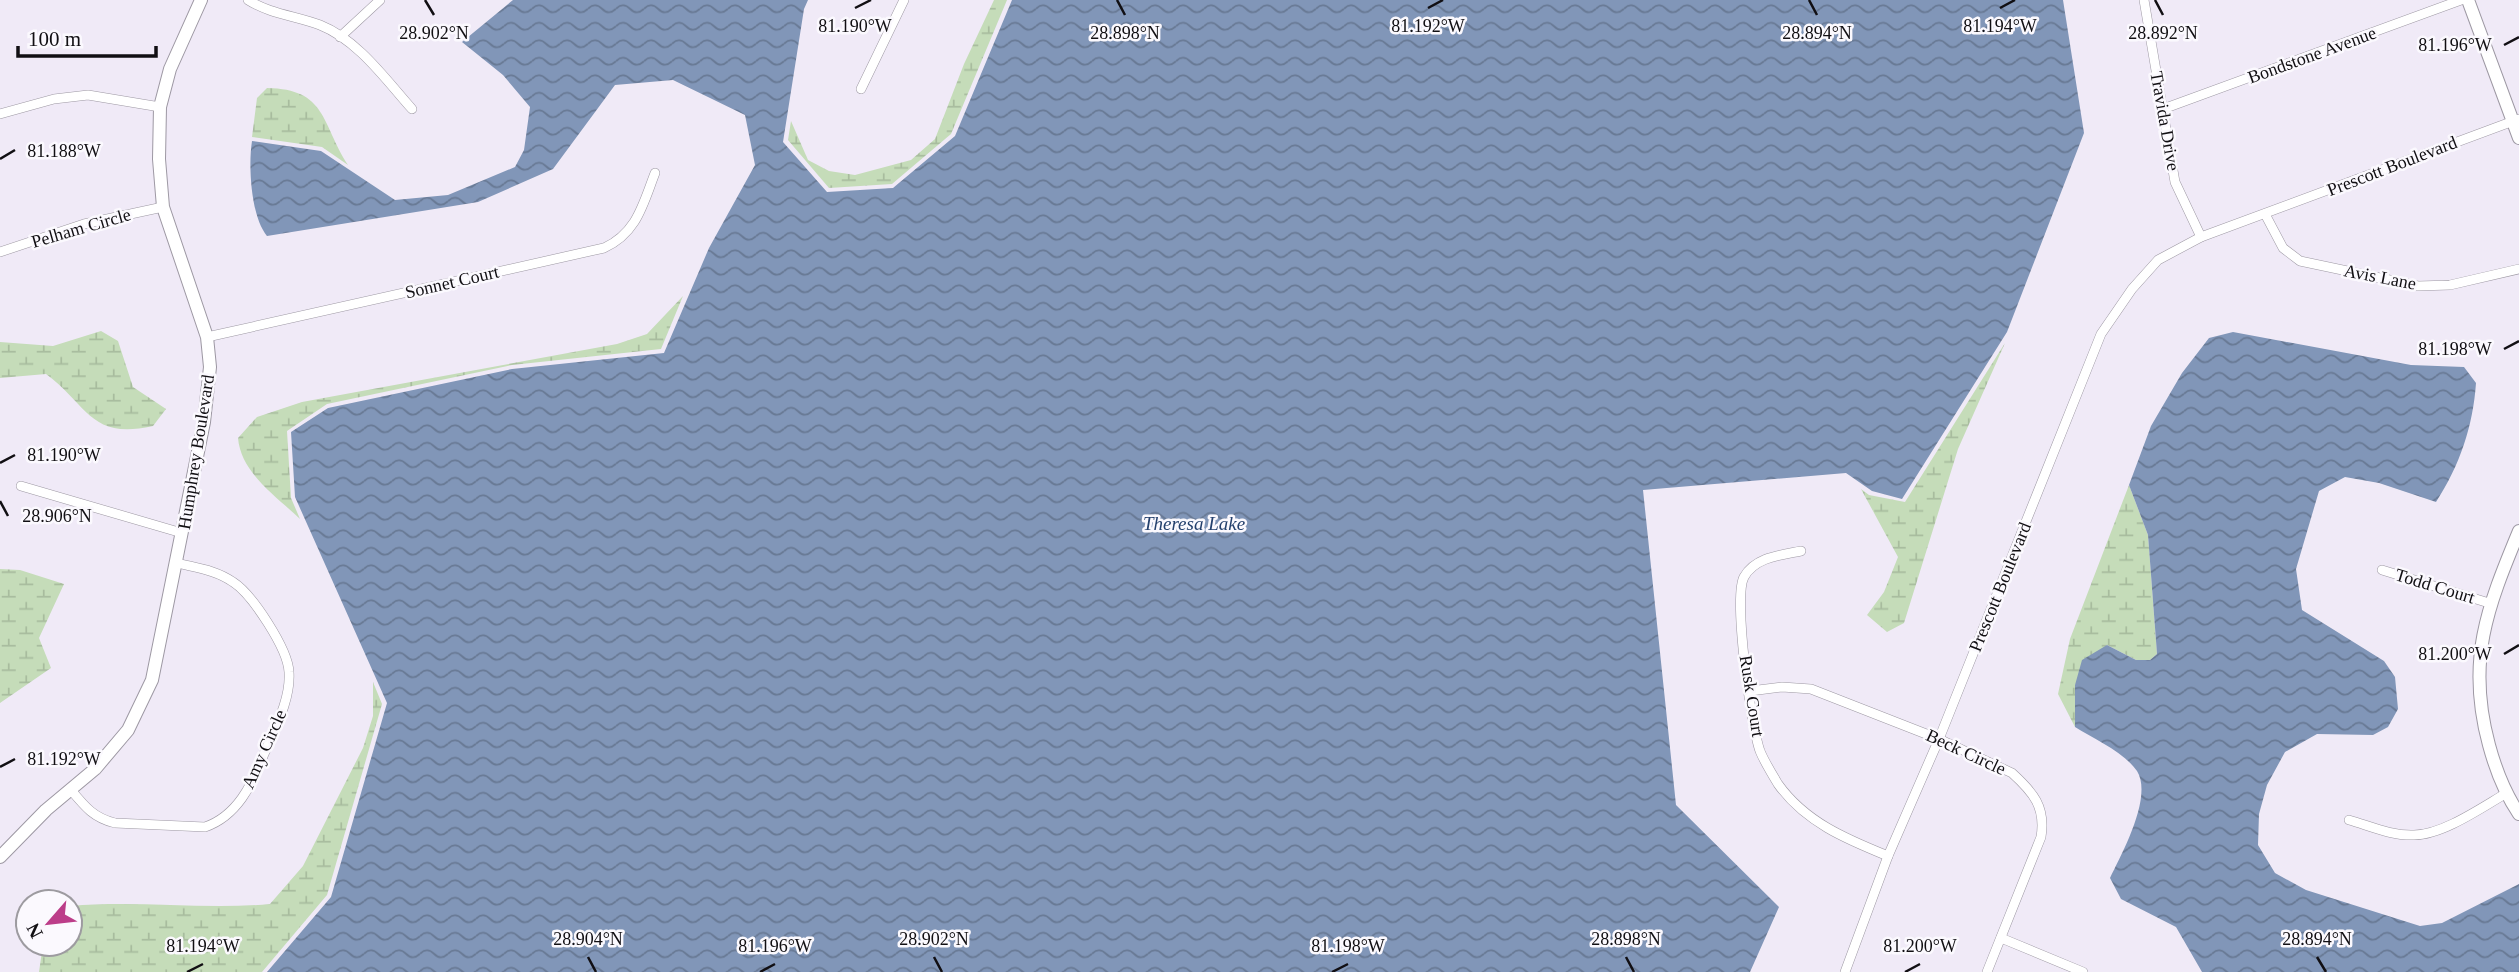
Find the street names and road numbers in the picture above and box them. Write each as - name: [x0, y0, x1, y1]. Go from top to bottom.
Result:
- street label: Bondstone Avenue: [2245, 22, 2379, 88]
- street label: Travida Drive: [2146, 70, 2184, 172]
- street label: Prescott Boulevard: [2324, 132, 2460, 200]
- street label: Pelham Circle: [29, 204, 133, 252]
- street label: Avis Lane: [2342, 260, 2418, 294]
- street label: Sonnet Court: [403, 262, 501, 302]
- street label: Humphrey Boulevard: [174, 373, 218, 531]
- street label: Prescott Boulevard: [1965, 520, 2035, 654]
- street label: Todd Court: [2393, 564, 2477, 608]
- street label: Rusk Court: [1736, 654, 1768, 738]
- street label: Amy Circle: [238, 706, 290, 792]
- street label: Beck Circle: [1923, 725, 2009, 779]

